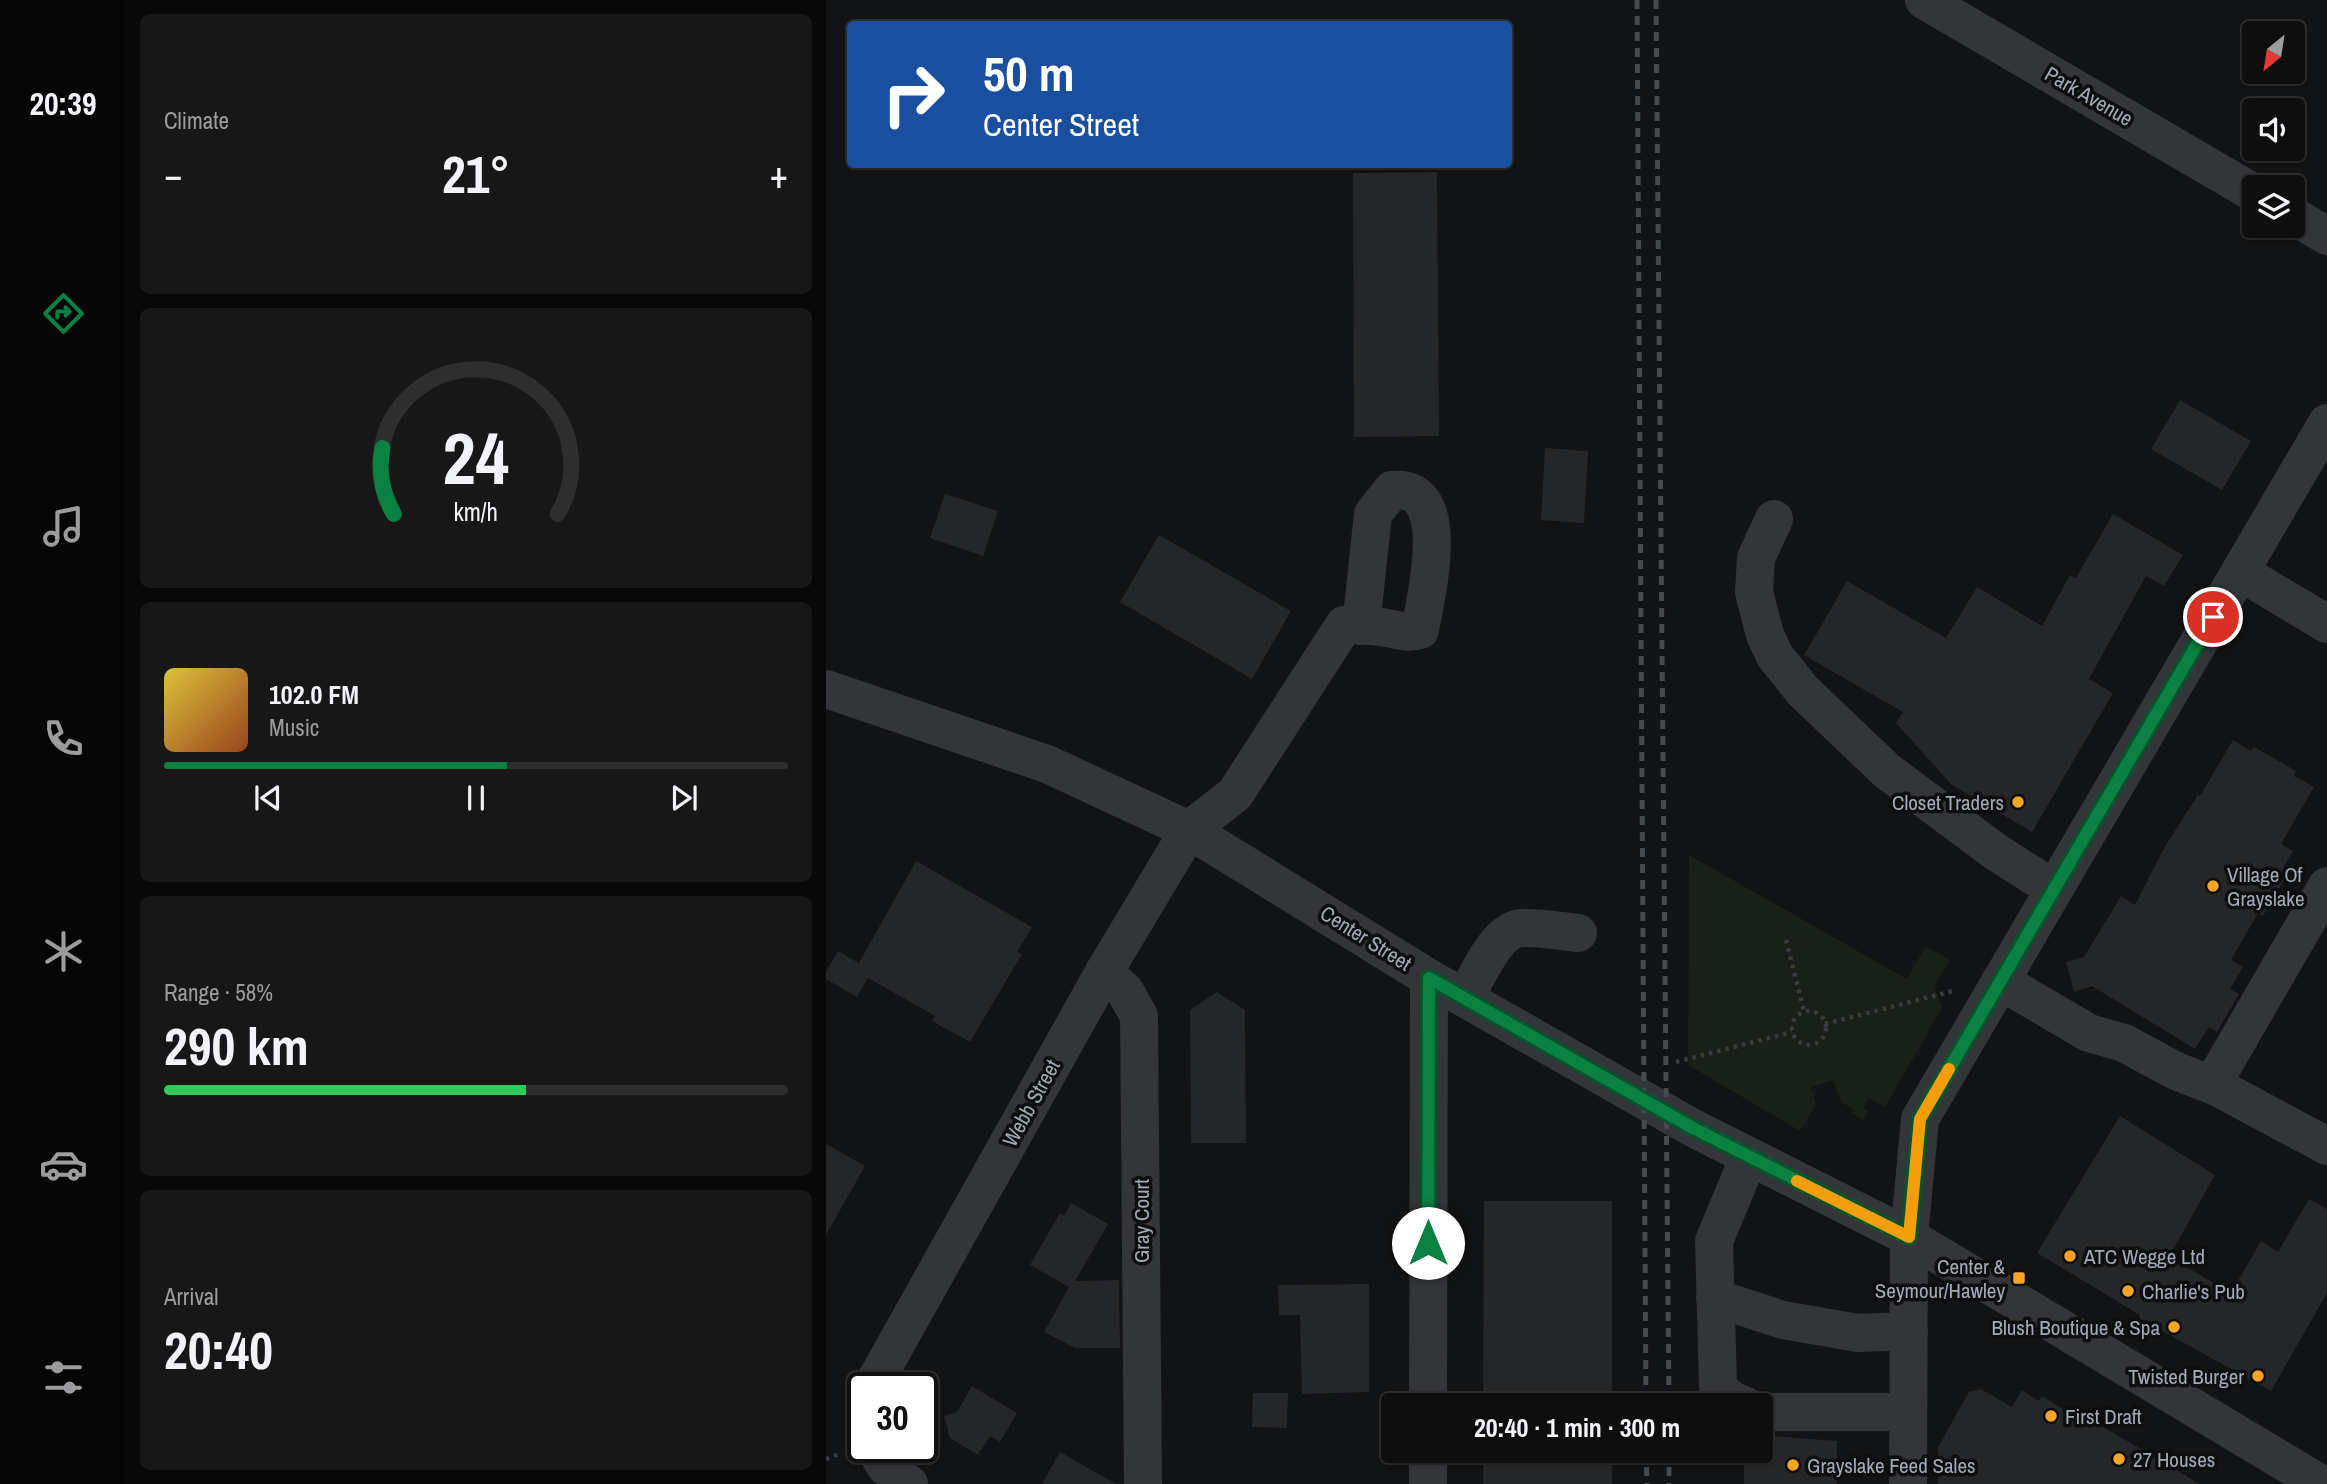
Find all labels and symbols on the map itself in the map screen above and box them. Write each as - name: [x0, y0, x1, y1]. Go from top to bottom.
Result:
- north arrow: [2242, 21, 2305, 84]
- street label: Park Avenue: [2040, 59, 2138, 133]
- pin: [2183, 587, 2243, 647]
- place label: Closet Traders: [1892, 788, 2004, 817]
- marker: Closet Traders: [2010, 794, 2026, 810]
- place label: Village Of Grayslake: [2227, 860, 2305, 913]
- marker: Village Of Grayslake: [2205, 878, 2221, 894]
- street label: Center Street: [1315, 899, 1417, 978]
- street label: Webb Street: [995, 1054, 1067, 1152]
- street label: Gray Court: [1127, 1179, 1156, 1263]
- position arrow: [1391, 1206, 1465, 1280]
- place label: ATC Wegge Ltd: [2083, 1242, 2205, 1271]
- marker: ATC Wegge Ltd: [2062, 1248, 2078, 1264]
- place label: Center & Seymour/Hawley: [1875, 1252, 2006, 1305]
- marker: Center & Seymour/Hawley: [2011, 1270, 2027, 1286]
- place label: Charlie's Pub: [2142, 1277, 2245, 1306]
- marker: Charlie's Pub: [2120, 1283, 2136, 1299]
- place label: Blush Boutique & Spa: [1991, 1313, 2160, 1342]
- marker: Blush Boutique & Spa: [2166, 1319, 2182, 1335]
- place label: Twisted Burger: [2128, 1362, 2244, 1391]
- marker: Twisted Burger: [2250, 1368, 2266, 1384]
- speed limit sign: 30: [847, 1372, 938, 1463]
- place label: First Draft: [2065, 1402, 2142, 1431]
- marker: First Draft: [2043, 1408, 2059, 1424]
- place label: 27 Houses: [2133, 1445, 2215, 1474]
- place label: Grayslake Feed Sales: [1807, 1451, 1976, 1480]
- marker: 27 Houses: [2111, 1451, 2127, 1467]
- marker: Grayslake Feed Sales: [1785, 1457, 1801, 1473]

